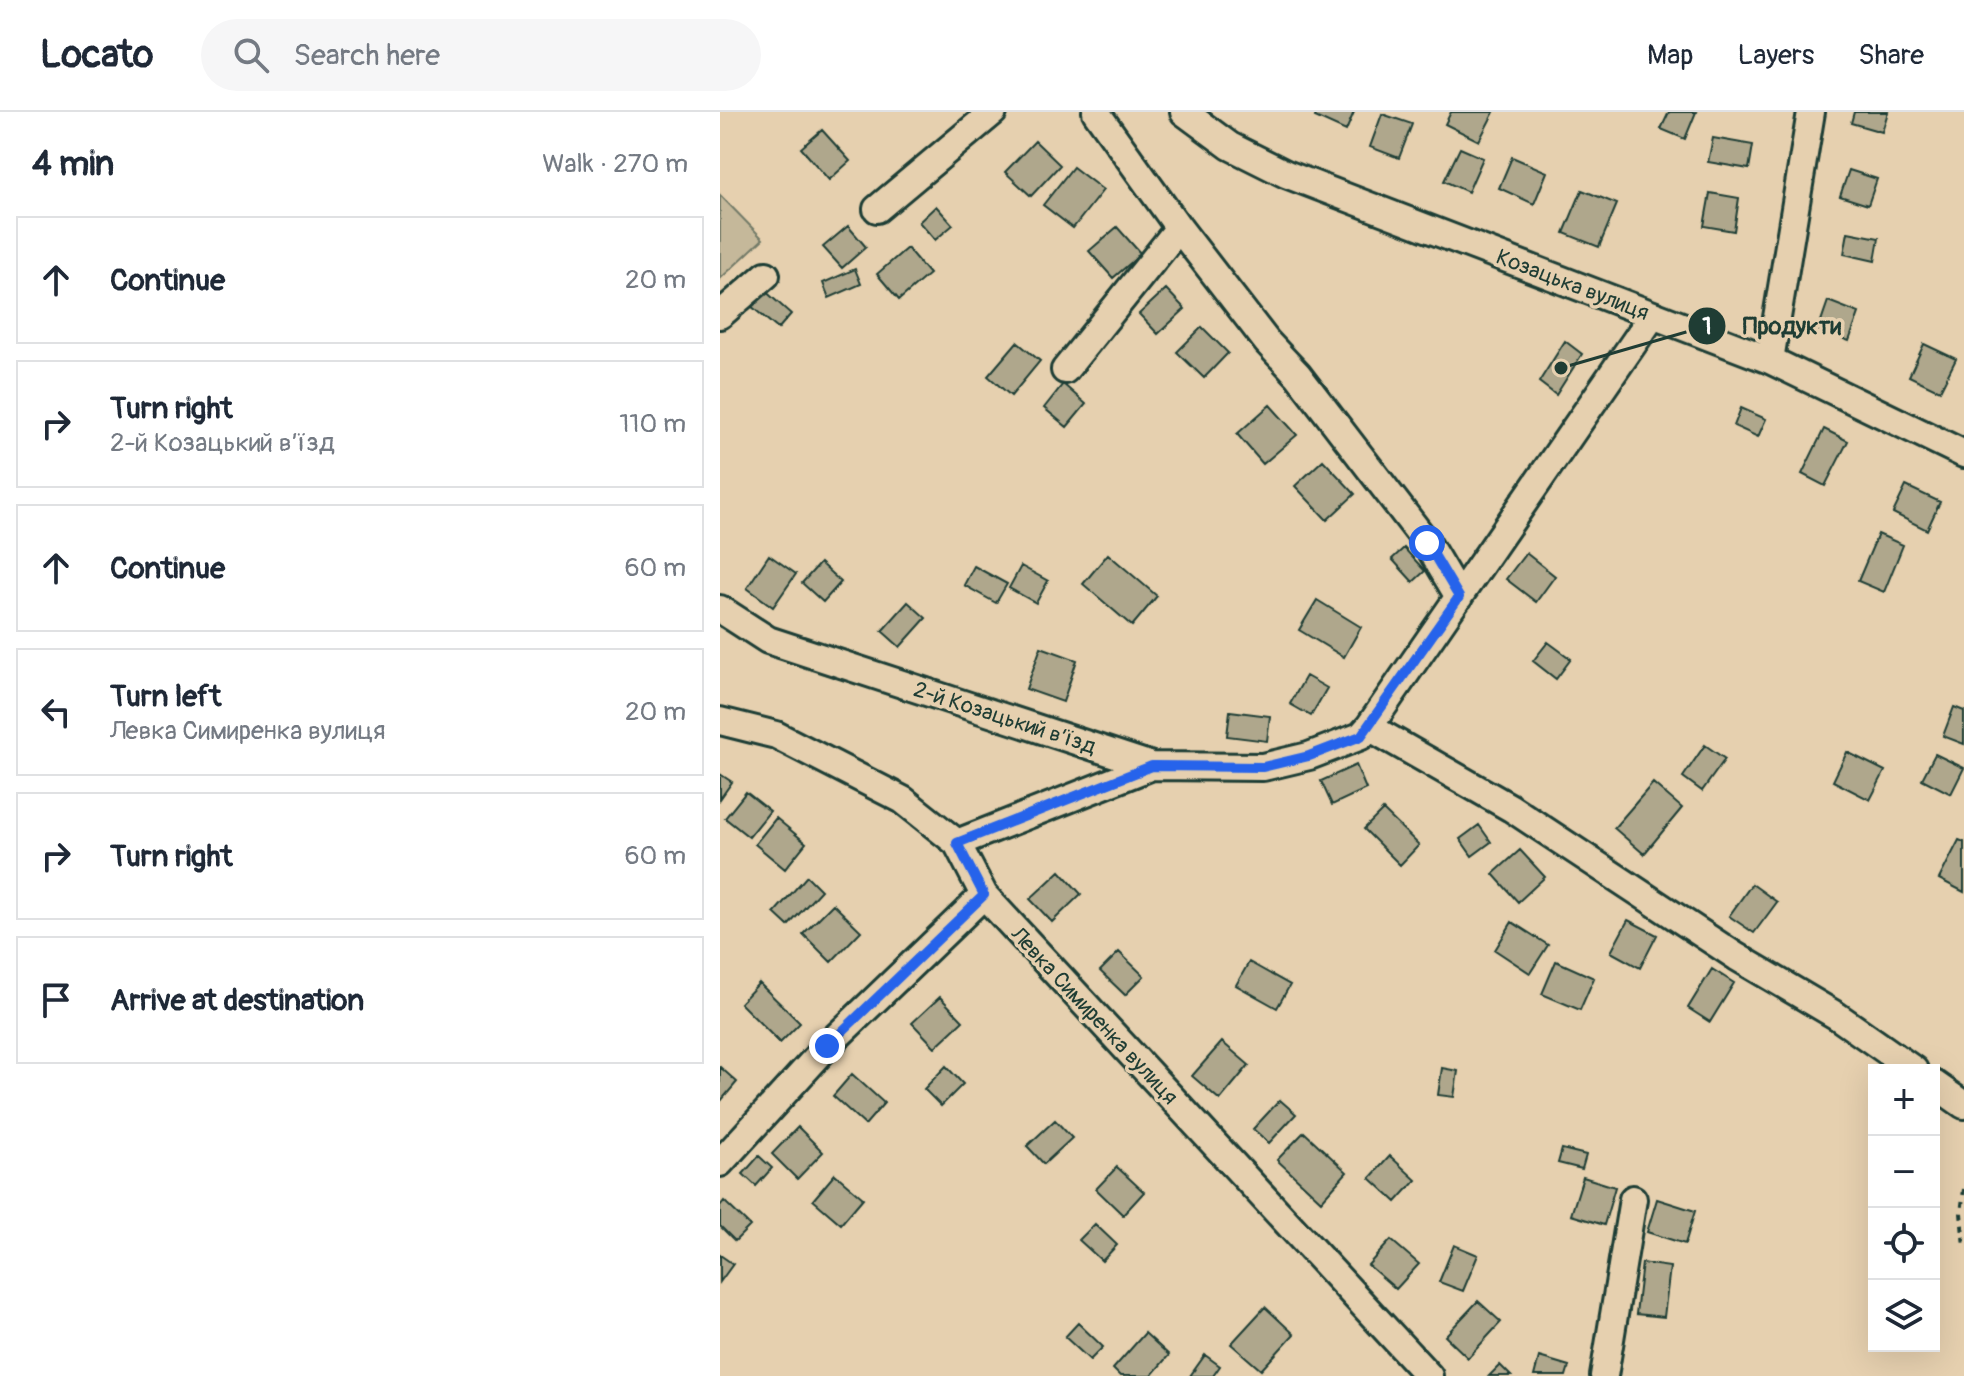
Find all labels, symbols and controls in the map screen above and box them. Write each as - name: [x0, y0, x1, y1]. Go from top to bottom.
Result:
- search box: [201, 19, 761, 91]
- text: Locato: [40, 31, 153, 79]
- icon: search: [229, 33, 273, 77]
- text: Search here: [293, 37, 440, 74]
- text: Map: [1647, 38, 1693, 73]
- text: Layers: [1737, 38, 1814, 73]
- text: Share: [1858, 38, 1924, 73]
- text: 4 min: [32, 143, 114, 186]
- text: Walk · 270 m: [542, 148, 688, 180]
- street label: Козацька вулиця: [1492, 243, 1653, 327]
- icon: ahead: [34, 258, 78, 302]
- text: Continue: [110, 262, 225, 299]
- text: 20 m: [625, 264, 686, 296]
- callout: Продукти: [1687, 302, 1857, 350]
- text: 1: [1702, 312, 1712, 341]
- text: Продукти: [1743, 312, 1841, 341]
- text: Turn right: [110, 390, 233, 427]
- icon: right: [34, 402, 78, 446]
- text: 110 m: [619, 408, 686, 440]
- text: 2-й Козацький в’їзд: [110, 427, 335, 459]
- route start: [1409, 525, 1445, 561]
- icon: ahead: [34, 546, 78, 590]
- text: Continue: [110, 550, 225, 587]
- text: 60 m: [624, 552, 686, 584]
- street label: 2-й Козацький в’їзд: [910, 675, 1099, 761]
- text: Turn left: [110, 678, 221, 715]
- icon: left: [34, 690, 78, 734]
- text: 20 m: [625, 696, 686, 728]
- text: Левка Симиренка вулиця: [110, 715, 386, 747]
- icon: right: [34, 834, 78, 878]
- text: Turn right: [110, 838, 233, 875]
- text: 60 m: [624, 840, 686, 872]
- street label: Левка Симиренка вулиця: [1004, 920, 1184, 1110]
- icon: arrive: [34, 978, 78, 1022]
- text: Arrive at destination: [110, 982, 364, 1019]
- route end: [809, 1028, 845, 1064]
- map controls: [1868, 1064, 1940, 1352]
- button: +: [1868, 1064, 1940, 1136]
- button: −: [1868, 1136, 1940, 1208]
- button: locate: [1868, 1208, 1940, 1280]
- button: layers: [1868, 1280, 1940, 1352]

